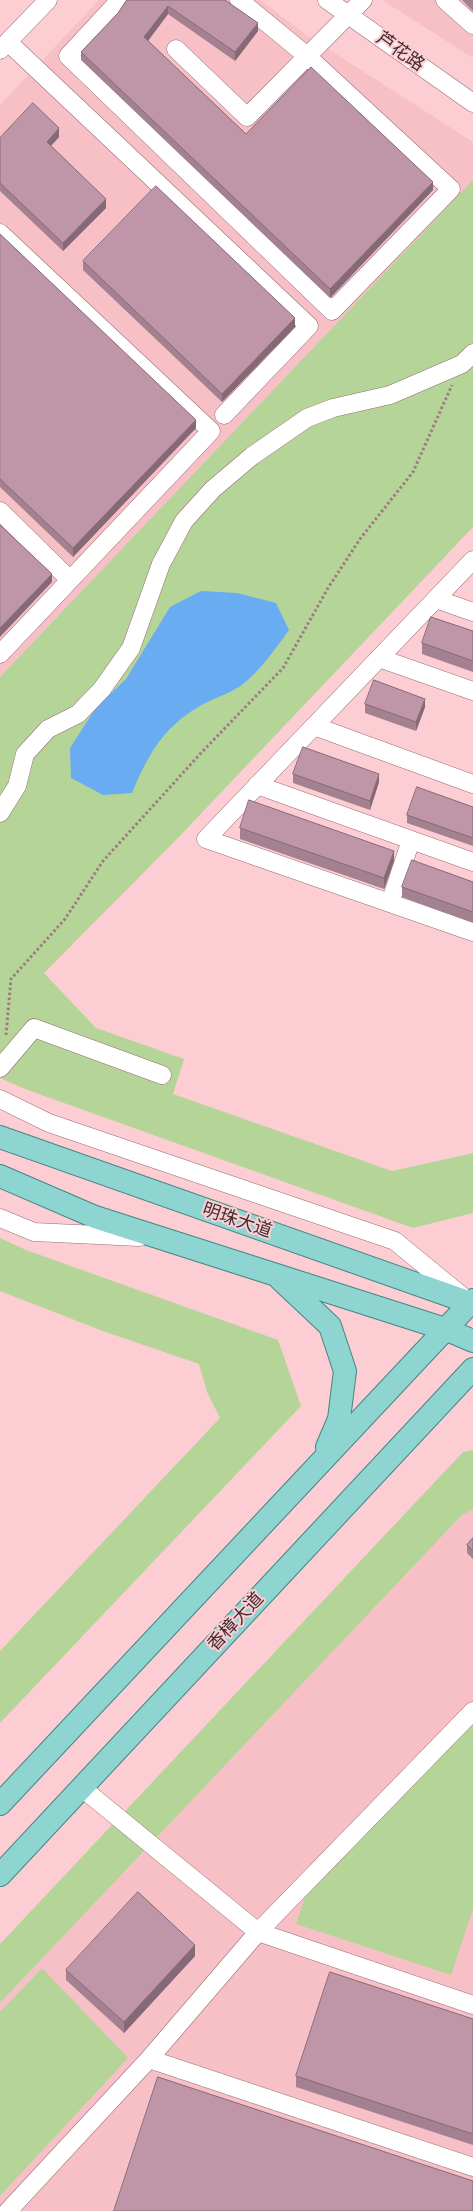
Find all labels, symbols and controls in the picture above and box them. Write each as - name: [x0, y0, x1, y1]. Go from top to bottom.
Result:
- street label: 芦花路: [372, 28, 428, 76]
- street label: 明珠大道: [199, 1199, 275, 1243]
- street label: 香樟大道: [204, 1588, 268, 1656]

